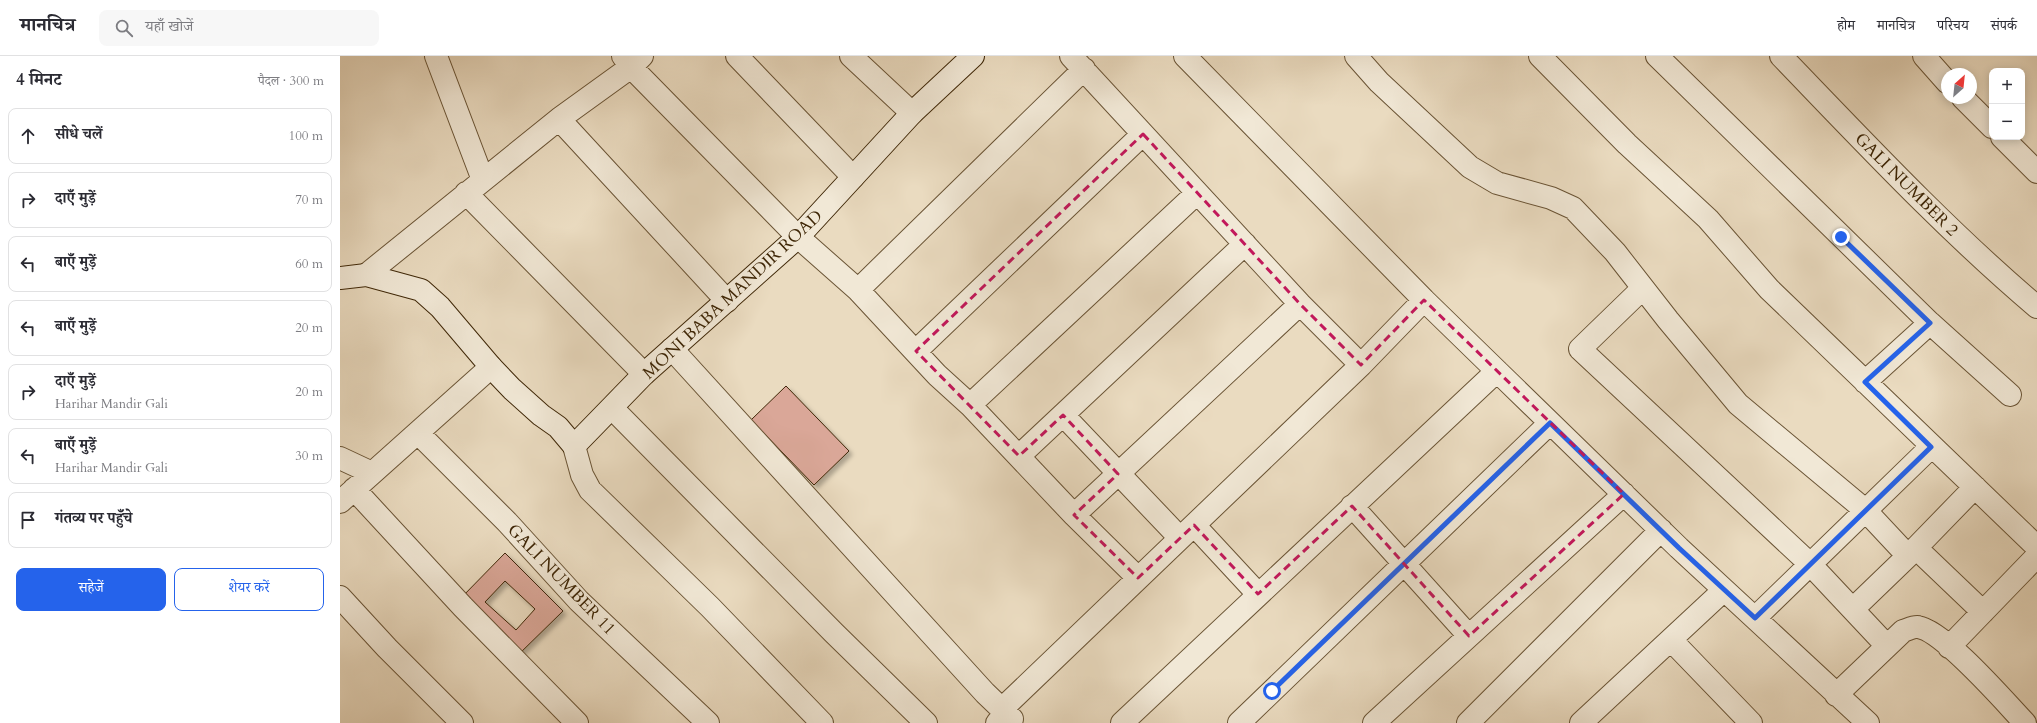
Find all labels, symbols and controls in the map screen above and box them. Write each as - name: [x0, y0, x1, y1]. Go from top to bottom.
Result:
- search box: [99, 10, 379, 46]
- text: मानचित्र: [20, 12, 75, 38]
- text: यहाँ खोजें: [145, 16, 193, 36]
- text: होम: [1837, 16, 1855, 35]
- text: मानचित्र: [1877, 16, 1915, 35]
- text: परिचय: [1937, 16, 1969, 35]
- text: संपर्क: [1991, 16, 2017, 35]
- icon: search: [113, 17, 135, 39]
- text: 4 मिनट: [16, 68, 62, 91]
- north arrow: [1941, 68, 1977, 104]
- map controls: [1989, 68, 2025, 140]
- button: +: [1989, 68, 2025, 104]
- text: पैदल · 300 m: [258, 72, 324, 90]
- button: −: [1989, 104, 2025, 140]
- text: सीधे चलें: [55, 124, 103, 144]
- icon: ahead: [17, 125, 39, 147]
- text: 100 m: [289, 127, 323, 145]
- street label: GALI NUMBER 2: [1850, 128, 1964, 241]
- text: दाएँ मुड़ें: [55, 188, 96, 208]
- icon: right: [17, 189, 39, 211]
- text: 70 m: [295, 191, 323, 209]
- street label: MONI BABA MANDIR ROAD: [637, 205, 827, 384]
- route end: [1832, 228, 1850, 246]
- text: बाएँ मुड़ें: [55, 252, 96, 272]
- icon: left: [17, 253, 39, 275]
- text: 60 m: [295, 255, 323, 273]
- text: बाएँ मुड़ें: [55, 316, 96, 336]
- icon: left: [17, 317, 39, 339]
- text: 20 m: [295, 319, 323, 337]
- text: दाएँ मुड़ें: [55, 371, 96, 391]
- icon: right: [17, 381, 39, 403]
- text: 20 m: [295, 383, 323, 401]
- text: Harihar Mandir Gali: [55, 395, 168, 413]
- text: बाएँ मुड़ें: [55, 435, 96, 455]
- icon: left: [17, 445, 39, 467]
- text: 30 m: [295, 447, 323, 465]
- text: Harihar Mandir Gali: [55, 459, 168, 477]
- text: गंतव्य पर पहुँचे: [55, 508, 132, 528]
- icon: arrive: [17, 509, 39, 531]
- street label: GALI NUMBER 11: [503, 519, 621, 640]
- button: सहेजें: [16, 568, 166, 611]
- button: शेयर करें: [174, 568, 324, 611]
- route start: [1263, 682, 1281, 700]

